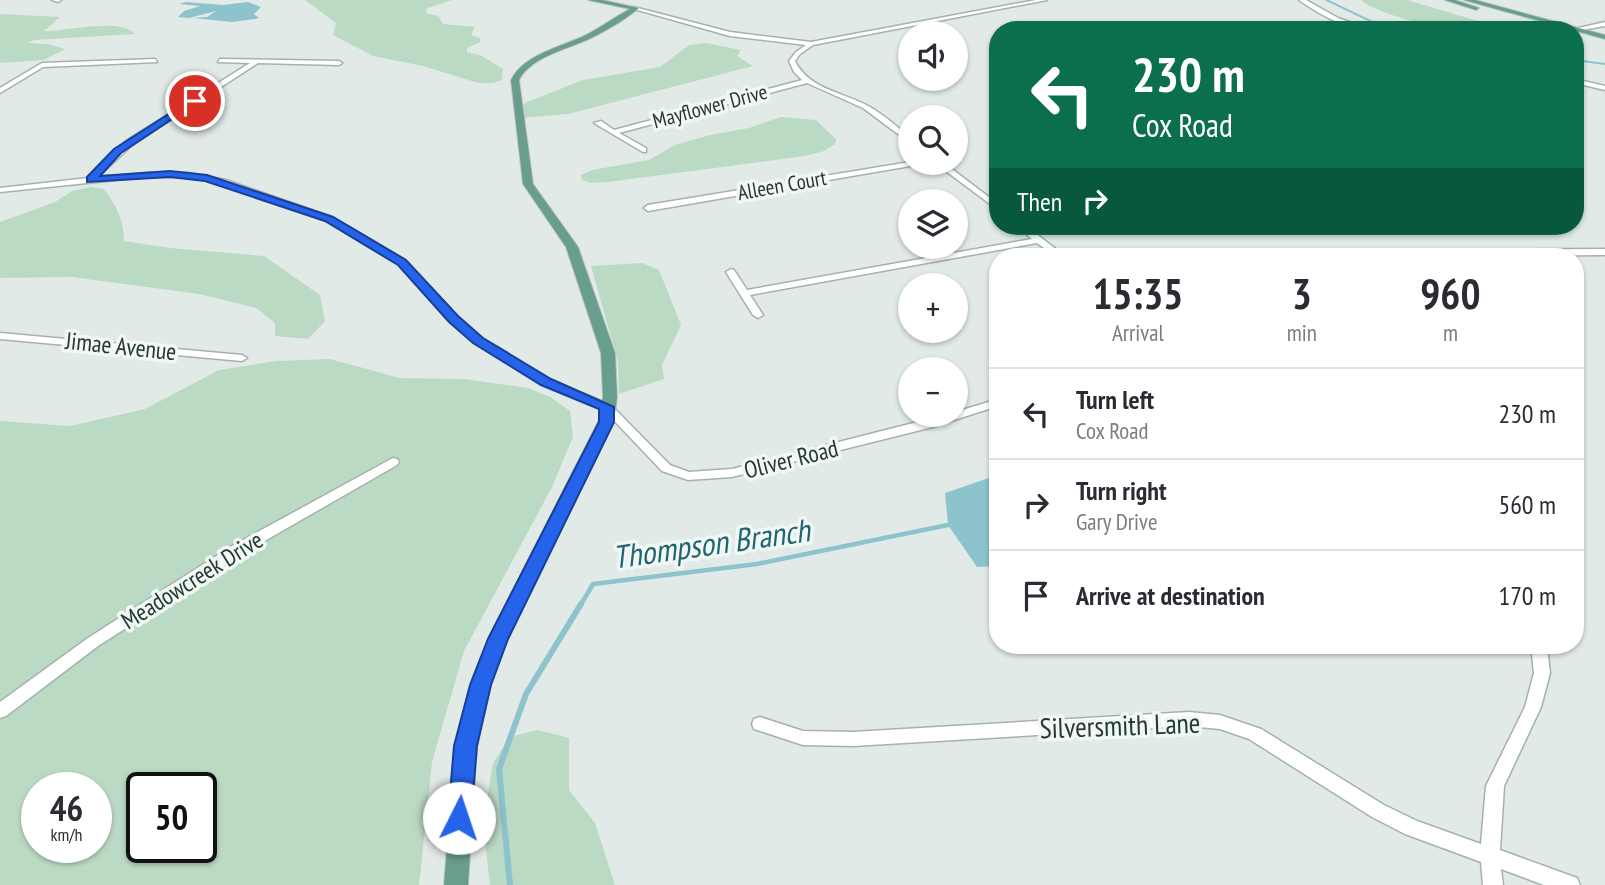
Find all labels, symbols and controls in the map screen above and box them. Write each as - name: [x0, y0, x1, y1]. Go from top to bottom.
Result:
- map controls: [898, 21, 968, 427]
- button: sound: [898, 21, 968, 91]
- text: 230 m: [1132, 42, 1245, 106]
- icon: left: [1017, 49, 1108, 140]
- pin: [165, 71, 225, 131]
- street label: Mayflower Drive: [650, 78, 770, 134]
- icon: arrive: [176, 82, 214, 120]
- text: Cox Road: [1132, 104, 1233, 146]
- button: search: [898, 105, 968, 175]
- street label: Alleen Court: [735, 164, 829, 206]
- icon: right: [1076, 182, 1114, 220]
- text: Then: [1017, 185, 1062, 218]
- button: layers: [898, 189, 968, 259]
- text: 15:35: [1092, 266, 1183, 321]
- text: 3: [1292, 266, 1312, 321]
- text: 960: [1420, 266, 1481, 321]
- button: +: [898, 273, 968, 343]
- text: Arrival: [1112, 318, 1164, 347]
- text: min: [1287, 318, 1317, 347]
- text: m: [1443, 318, 1458, 347]
- street label: Jimae Avenue: [63, 325, 178, 367]
- button: −: [898, 357, 968, 427]
- text: Turn left: [1076, 383, 1154, 416]
- icon: left: [1017, 395, 1055, 433]
- text: 230 m: [1498, 397, 1556, 430]
- text: Cox Road: [1076, 416, 1148, 445]
- street label: Oliver Road: [741, 432, 841, 486]
- text: Turn right: [1076, 474, 1167, 507]
- icon: right: [1017, 486, 1055, 524]
- text: 560 m: [1498, 488, 1556, 521]
- text: Gary Drive: [1076, 507, 1157, 536]
- water label: Thompson Branch: [610, 508, 814, 578]
- street label: Meadowcreek Drive: [115, 524, 269, 636]
- icon: arrive: [1017, 577, 1055, 615]
- text: Arrive at destination: [1076, 579, 1265, 612]
- text: 170 m: [1498, 579, 1556, 612]
- street label: Silversmith Lane: [1039, 704, 1201, 746]
- speed limit sign: 50: [126, 772, 217, 863]
- position arrow: [422, 781, 496, 855]
- text: 46: [50, 785, 83, 831]
- text: km/h: [51, 823, 82, 846]

